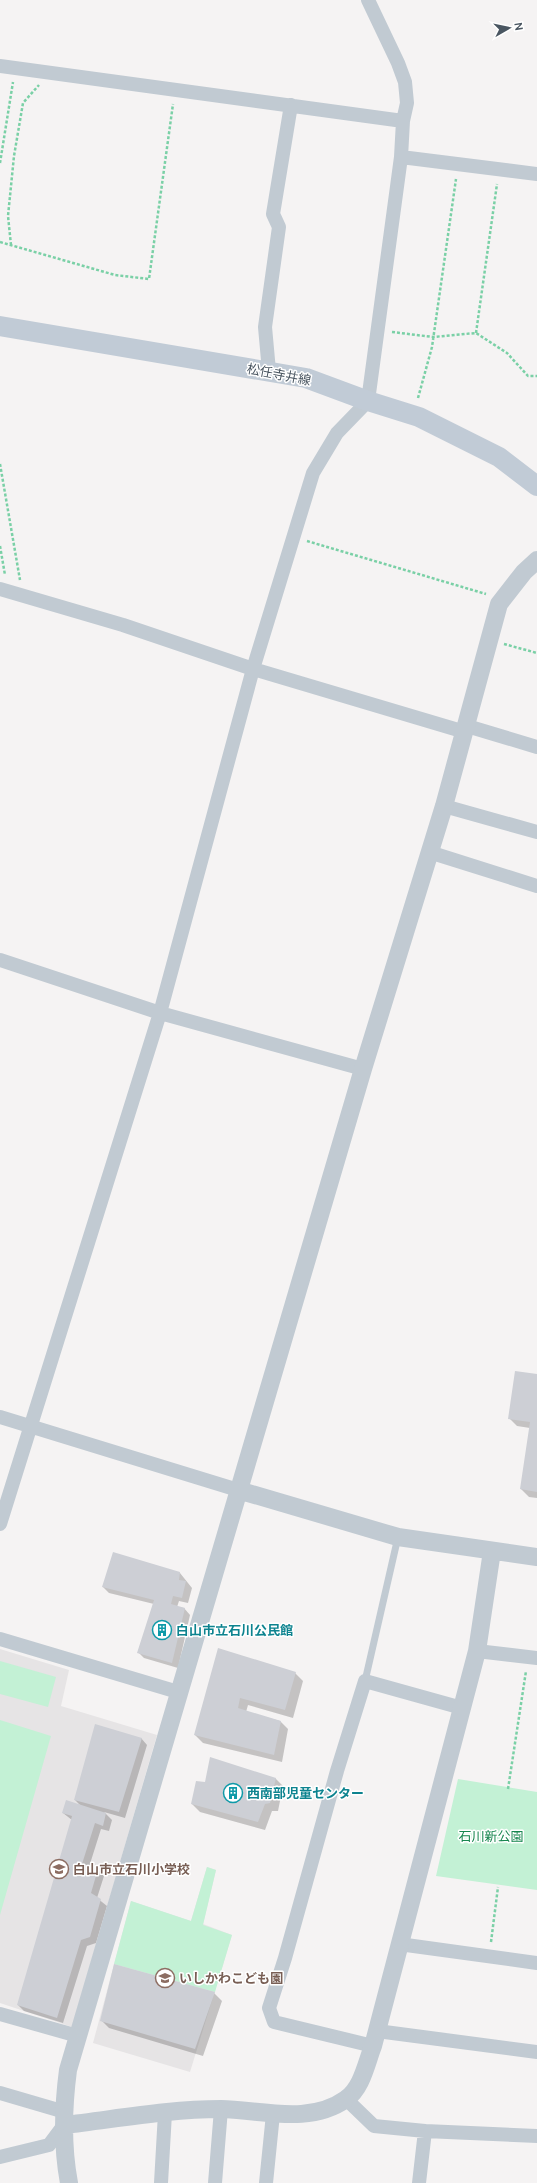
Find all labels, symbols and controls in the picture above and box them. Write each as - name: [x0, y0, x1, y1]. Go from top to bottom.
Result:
- north arrow: [489, 8, 529, 48]
- text: N: [512, 21, 525, 31]
- street label: 松任寺井線: [246, 361, 312, 387]
- building icon: 白山市立石川公民館: [151, 1619, 173, 1641]
- place label: 白山市立石川公民館: [176, 1623, 293, 1637]
- building icon: 西南部児童センター: [222, 1782, 244, 1804]
- place label: 西南部児童センター: [247, 1786, 364, 1800]
- park label: 石川新公園: [458, 1829, 524, 1843]
- school or university icon: 白山市立石川小学校: [48, 1858, 70, 1880]
- place label: 白山市立石川小学校: [73, 1862, 190, 1876]
- school or university icon: いしかわこども園: [154, 1967, 176, 1989]
- place label: いしかわこども園: [179, 1971, 283, 1985]

